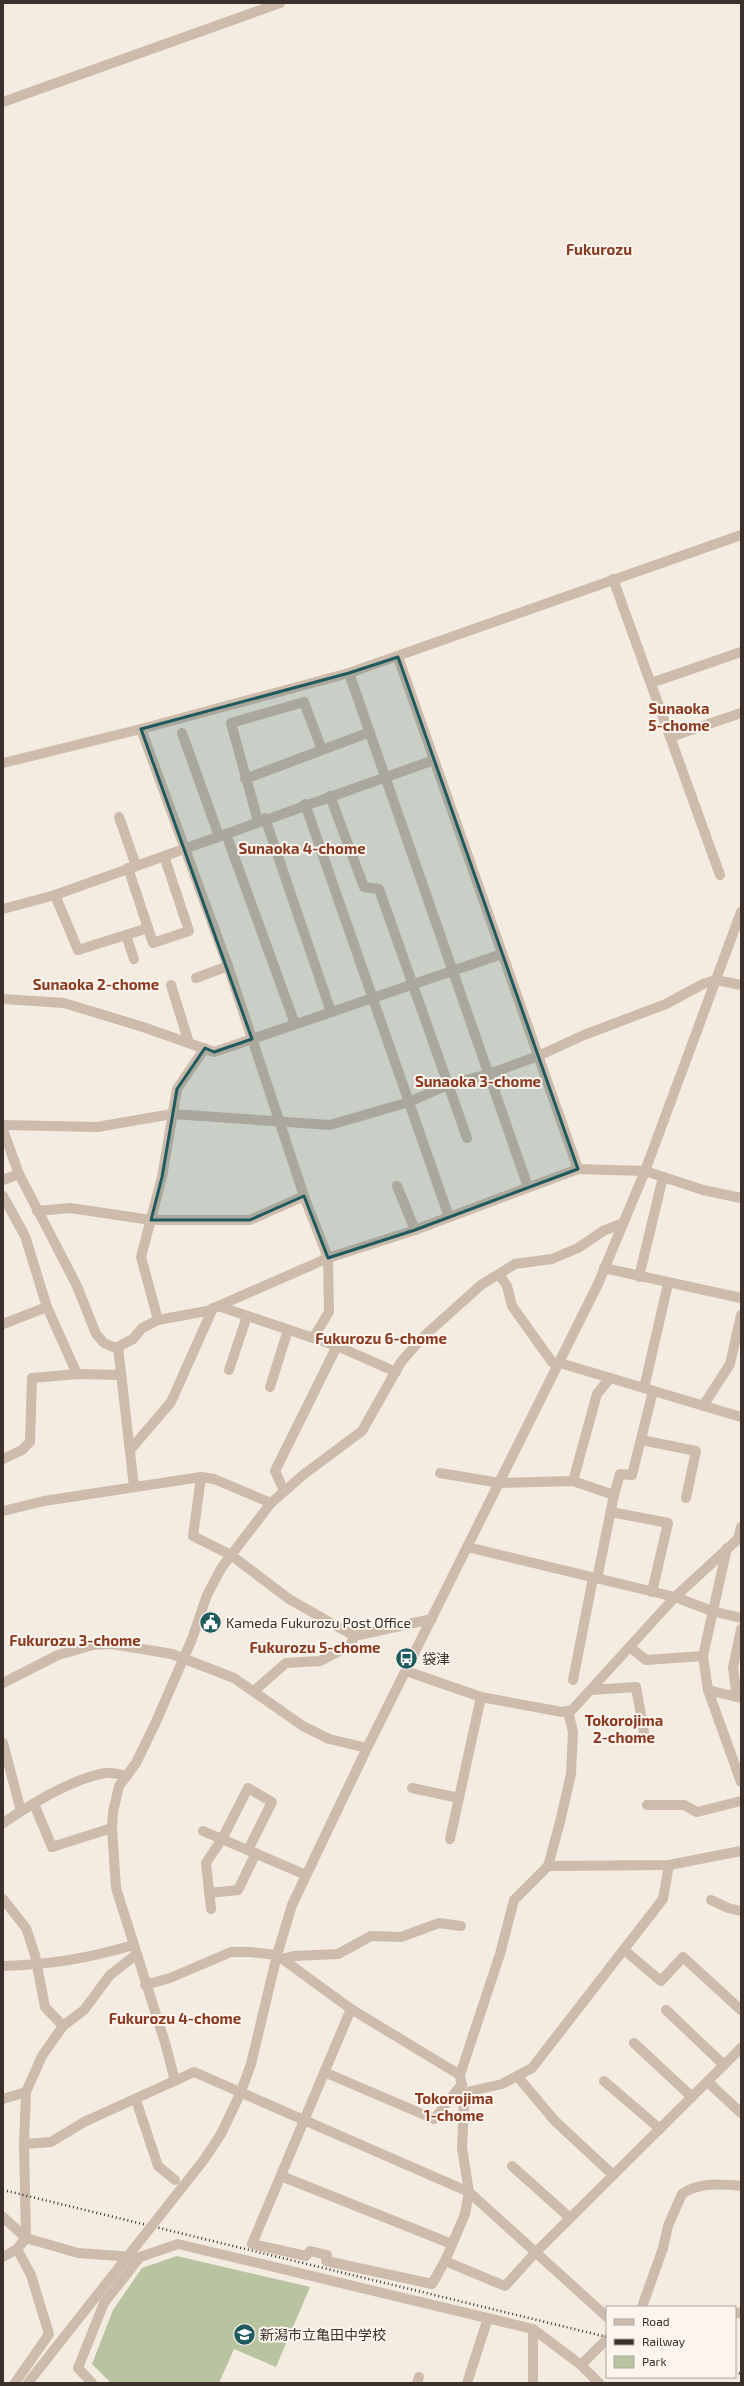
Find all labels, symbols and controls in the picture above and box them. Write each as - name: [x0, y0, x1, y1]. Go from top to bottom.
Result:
- district label: Fukurozu: [566, 240, 632, 258]
- district label: Sunaoka 5-chome: [648, 699, 710, 734]
- district label: Sunaoka 4-chome: [238, 839, 366, 857]
- district label: Sunaoka 2-chome: [33, 975, 159, 993]
- district label: Sunaoka 3-chome: [415, 1072, 541, 1090]
- district label: Fukurozu 6-chome: [315, 1329, 447, 1347]
- public building icon: Kameda Fukurozu Post Office: [198, 1609, 224, 1635]
- place label: Kameda Fukurozu Post Office: [226, 1614, 411, 1631]
- district label: Fukurozu 3-chome: [9, 1631, 141, 1649]
- district label: Fukurozu 5-chome: [249, 1638, 381, 1656]
- bus stop icon: 袋津: [394, 1645, 420, 1671]
- place label: 袋津: [422, 1650, 450, 1667]
- district label: Tokorojima 2-chome: [585, 1711, 663, 1746]
- district label: Fukurozu 4-chome: [109, 2009, 241, 2027]
- district label: Tokorojima 1-chome: [415, 2089, 493, 2124]
- legend: [606, 2306, 736, 2378]
- text: Road: [642, 2314, 670, 2328]
- school or university icon: 新潟市立亀田中学校: [231, 2321, 257, 2347]
- place label: 新潟市立亀田中学校: [260, 2326, 386, 2343]
- text: Railway: [642, 2334, 686, 2348]
- text: Park: [642, 2354, 667, 2368]

